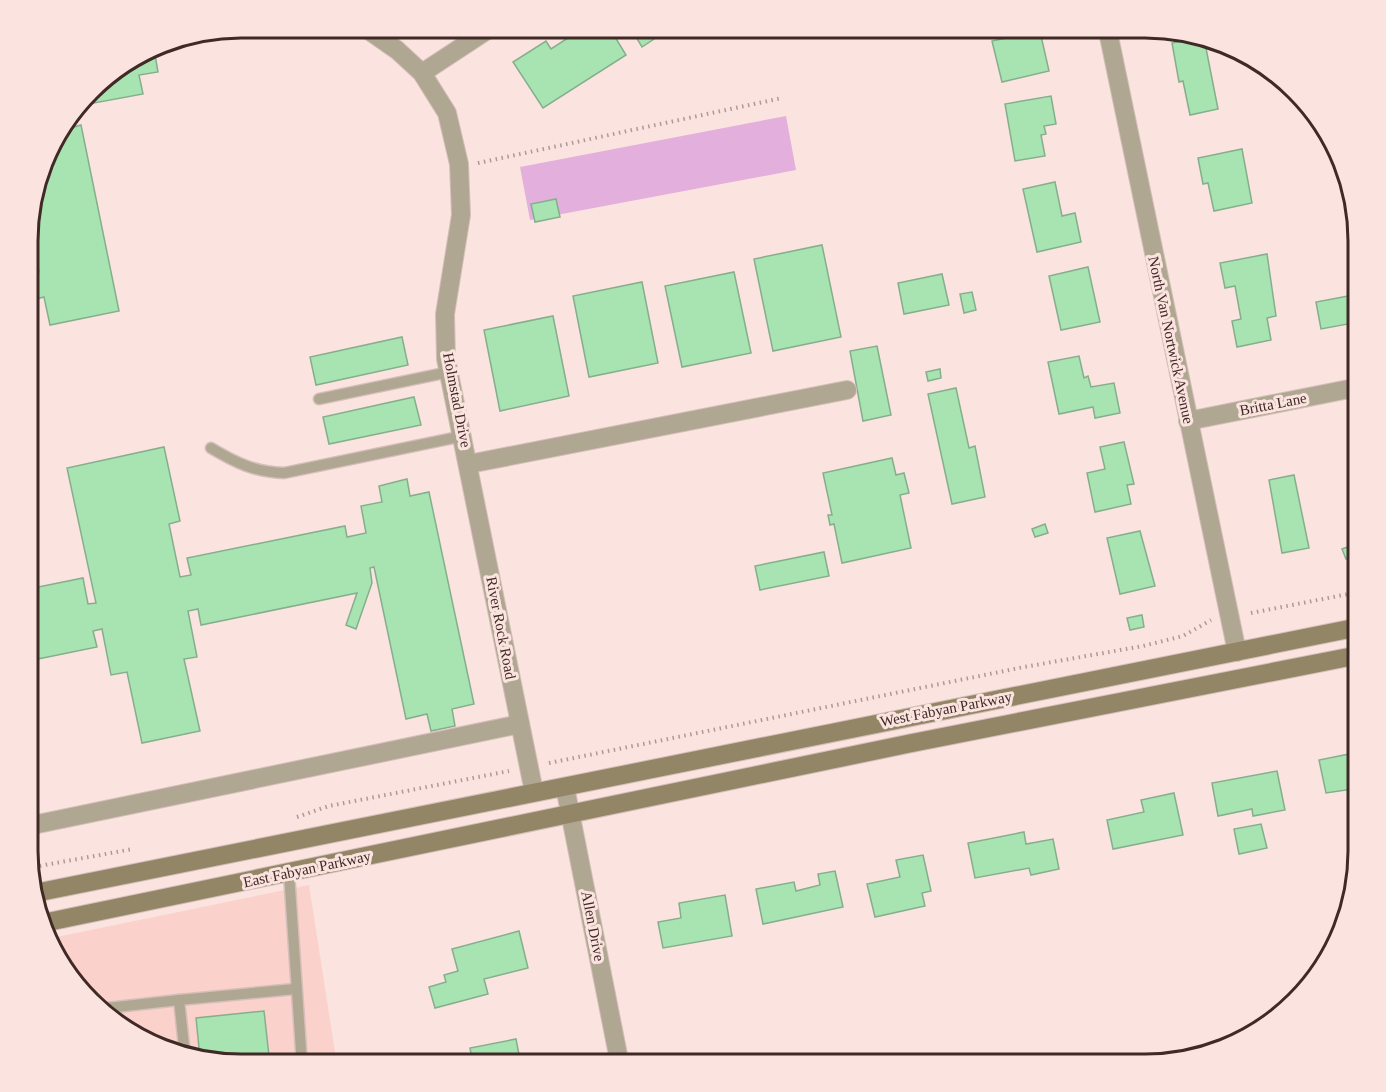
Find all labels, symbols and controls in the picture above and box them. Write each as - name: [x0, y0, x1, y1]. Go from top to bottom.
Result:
- street label: North Van Nortwick Avenue: [1145, 255, 1197, 425]
- street label: Holmstad Drive: [440, 351, 474, 449]
- street label: Britta Lane: [1238, 390, 1308, 418]
- street label: River Rock Road: [483, 575, 519, 681]
- street label: West Fabyan Parkway: [879, 688, 1014, 730]
- street label: East Fabyan Parkway: [242, 848, 373, 890]
- street label: Allen Drive: [578, 890, 608, 963]

